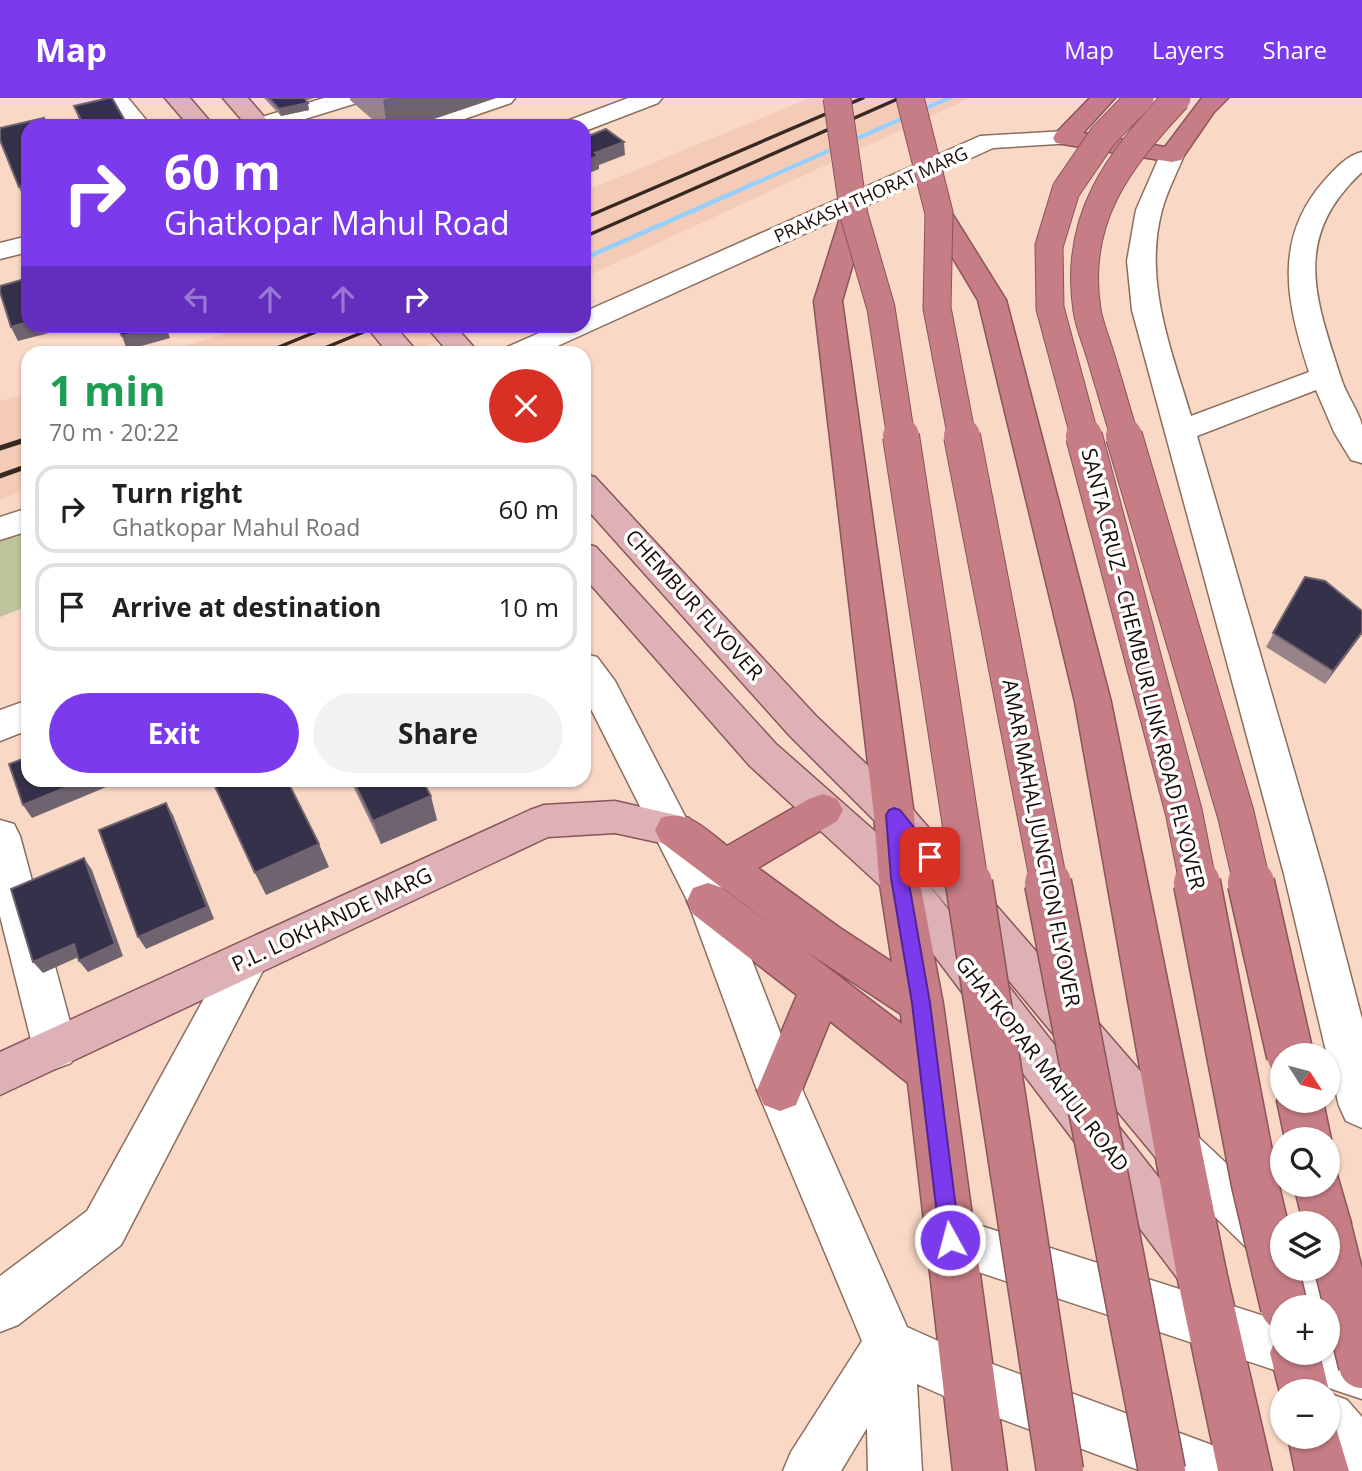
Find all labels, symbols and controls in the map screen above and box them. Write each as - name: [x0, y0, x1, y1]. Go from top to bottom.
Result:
- text: Map: [35, 27, 107, 72]
- text: Map: [1064, 33, 1114, 66]
- text: Layers: [1152, 33, 1225, 66]
- text: Share: [1263, 33, 1327, 66]
- text: 60 m: [164, 138, 281, 204]
- street label: PRAKASH THORAT MARG: [770, 141, 971, 248]
- icon: right: [49, 147, 140, 238]
- text: Ghatkopar Mahul Road: [164, 201, 509, 244]
- icon: left: [178, 280, 216, 318]
- icon: ahead: [251, 280, 289, 318]
- icon: ahead: [324, 280, 362, 318]
- icon: right: [397, 280, 435, 318]
- text: 1 min: [49, 361, 166, 418]
- button: close: [489, 369, 563, 443]
- text: 70 m · 20:22: [49, 416, 179, 448]
- street label: SANTA CRUZ – CHEMBUR LINK ROAD FLYOVER: [1076, 445, 1212, 892]
- text: Turn right: [112, 475, 243, 511]
- icon: right: [53, 490, 91, 528]
- text: 60 m: [498, 491, 559, 527]
- text: Ghatkopar Mahul Road: [112, 511, 360, 543]
- street label: CHEMBUR FLYOVER: [620, 523, 770, 686]
- icon: arrive: [53, 588, 91, 626]
- text: Arrive at destination: [112, 589, 381, 625]
- text: 10 m: [498, 589, 559, 625]
- street label: AMAR MAHAL JUNCTION FLYOVER: [996, 677, 1088, 1009]
- button: Exit: [49, 693, 299, 773]
- button: Share: [313, 693, 563, 773]
- pin: [900, 827, 960, 887]
- icon: arrive: [911, 838, 949, 876]
- street label: P.L. LOKHANDE MARG: [227, 860, 436, 978]
- street label: GHATKOPAR MAHUL ROAD: [950, 950, 1136, 1177]
- north arrow: [1270, 1043, 1340, 1113]
- map controls: [1270, 1043, 1340, 1449]
- button: search: [1270, 1127, 1340, 1197]
- position arrow: [913, 1203, 987, 1277]
- button: layers: [1270, 1211, 1340, 1281]
- button: +: [1270, 1295, 1340, 1365]
- button: −: [1270, 1379, 1340, 1449]

